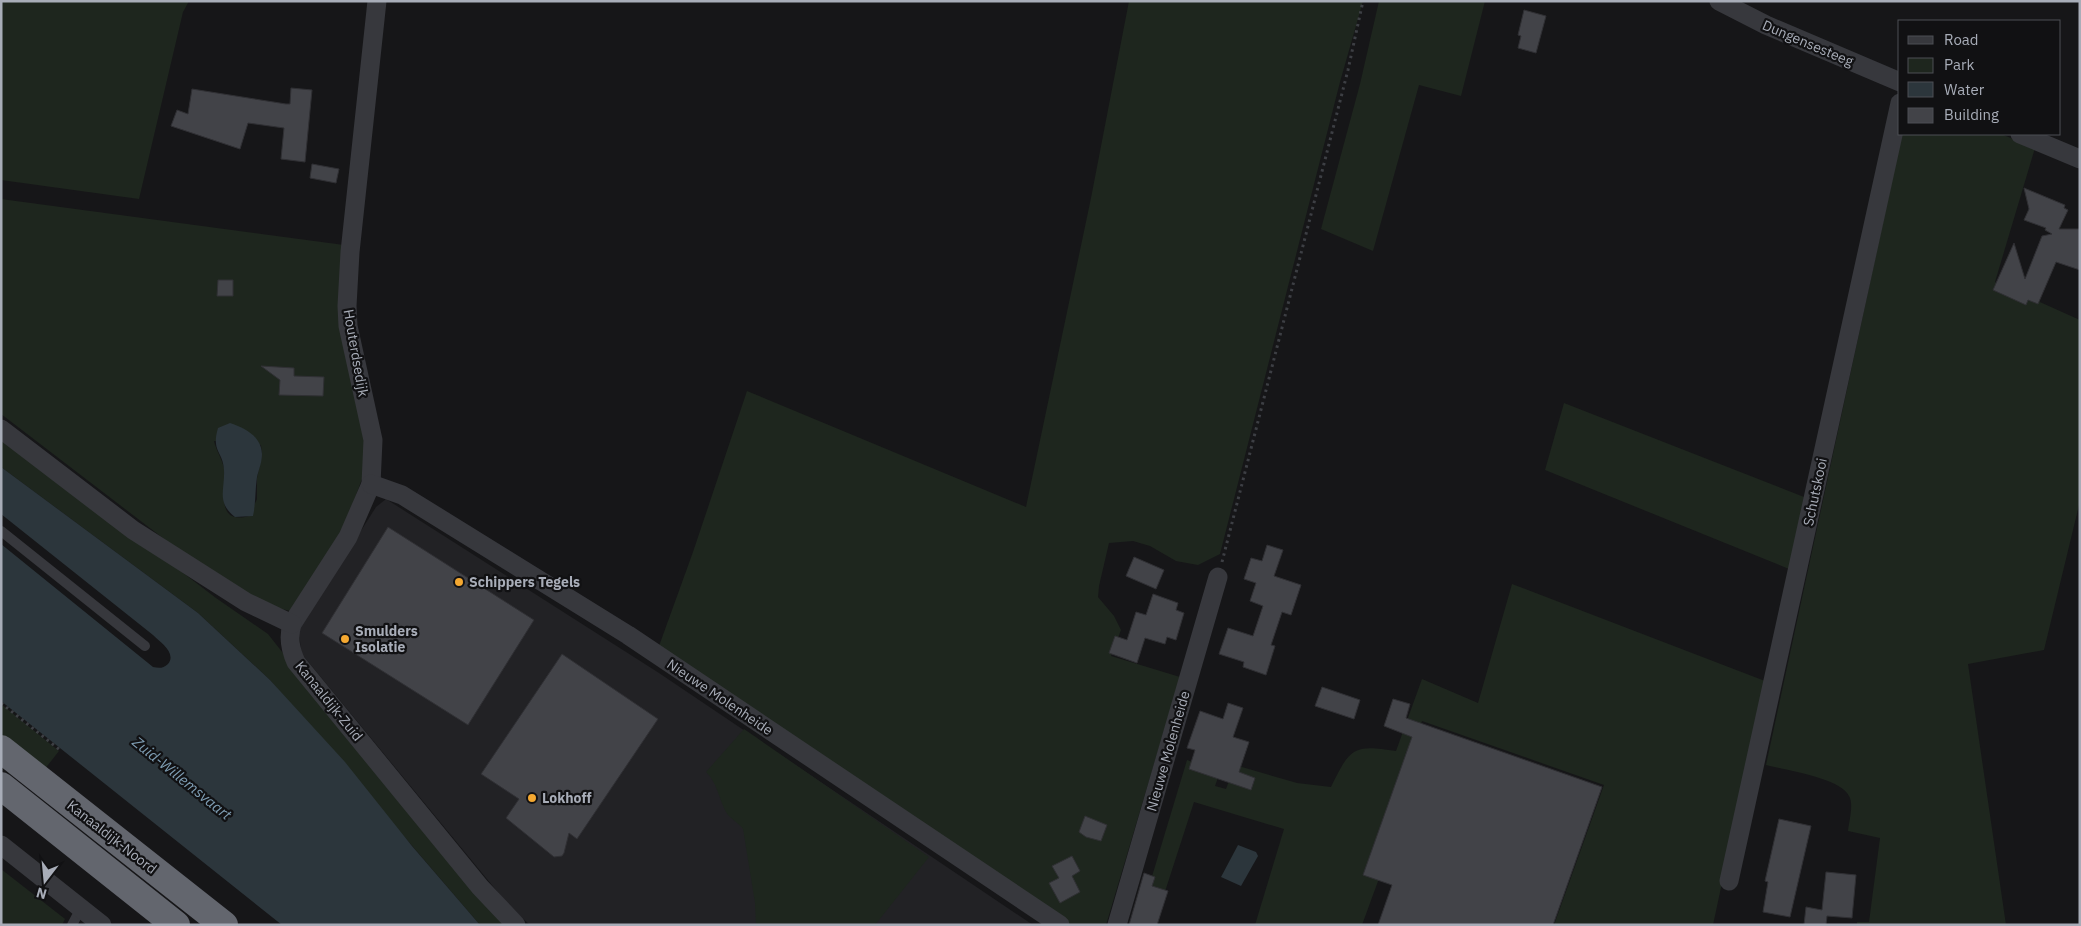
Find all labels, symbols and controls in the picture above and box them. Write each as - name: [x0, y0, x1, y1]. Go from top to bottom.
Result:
- street label: Dungensesteeg: [1760, 16, 1857, 70]
- legend: [1898, 20, 2061, 135]
- text: Road: [1944, 30, 1979, 49]
- text: Park: [1944, 55, 1974, 74]
- text: Water: [1944, 80, 1985, 99]
- text: Building: [1944, 105, 1999, 124]
- street label: Houterdsedijk: [339, 308, 373, 399]
- street label: Schutskooi: [1799, 456, 1831, 528]
- place label: Schippers Tegels: [469, 573, 580, 591]
- marker: Schippers Tegels: [453, 576, 465, 588]
- place label: Smulders Isolatie: [355, 622, 418, 656]
- marker: Smulders Isolatie: [339, 633, 351, 645]
- street label: Nieuwe Molenheide: [663, 655, 777, 739]
- street label: Kanaaldijk-Zuid: [291, 657, 367, 745]
- street label: Nieuwe Molenheide: [1142, 688, 1194, 813]
- water label: Zuid-Willemsvaart: [128, 732, 236, 825]
- place label: Lokhoff: [542, 789, 592, 807]
- marker: Lokhoff: [526, 792, 538, 804]
- street label: Kanaaldijk-Noord: [63, 796, 161, 878]
- north arrow: [20, 856, 70, 906]
- text: N: [34, 883, 49, 904]

